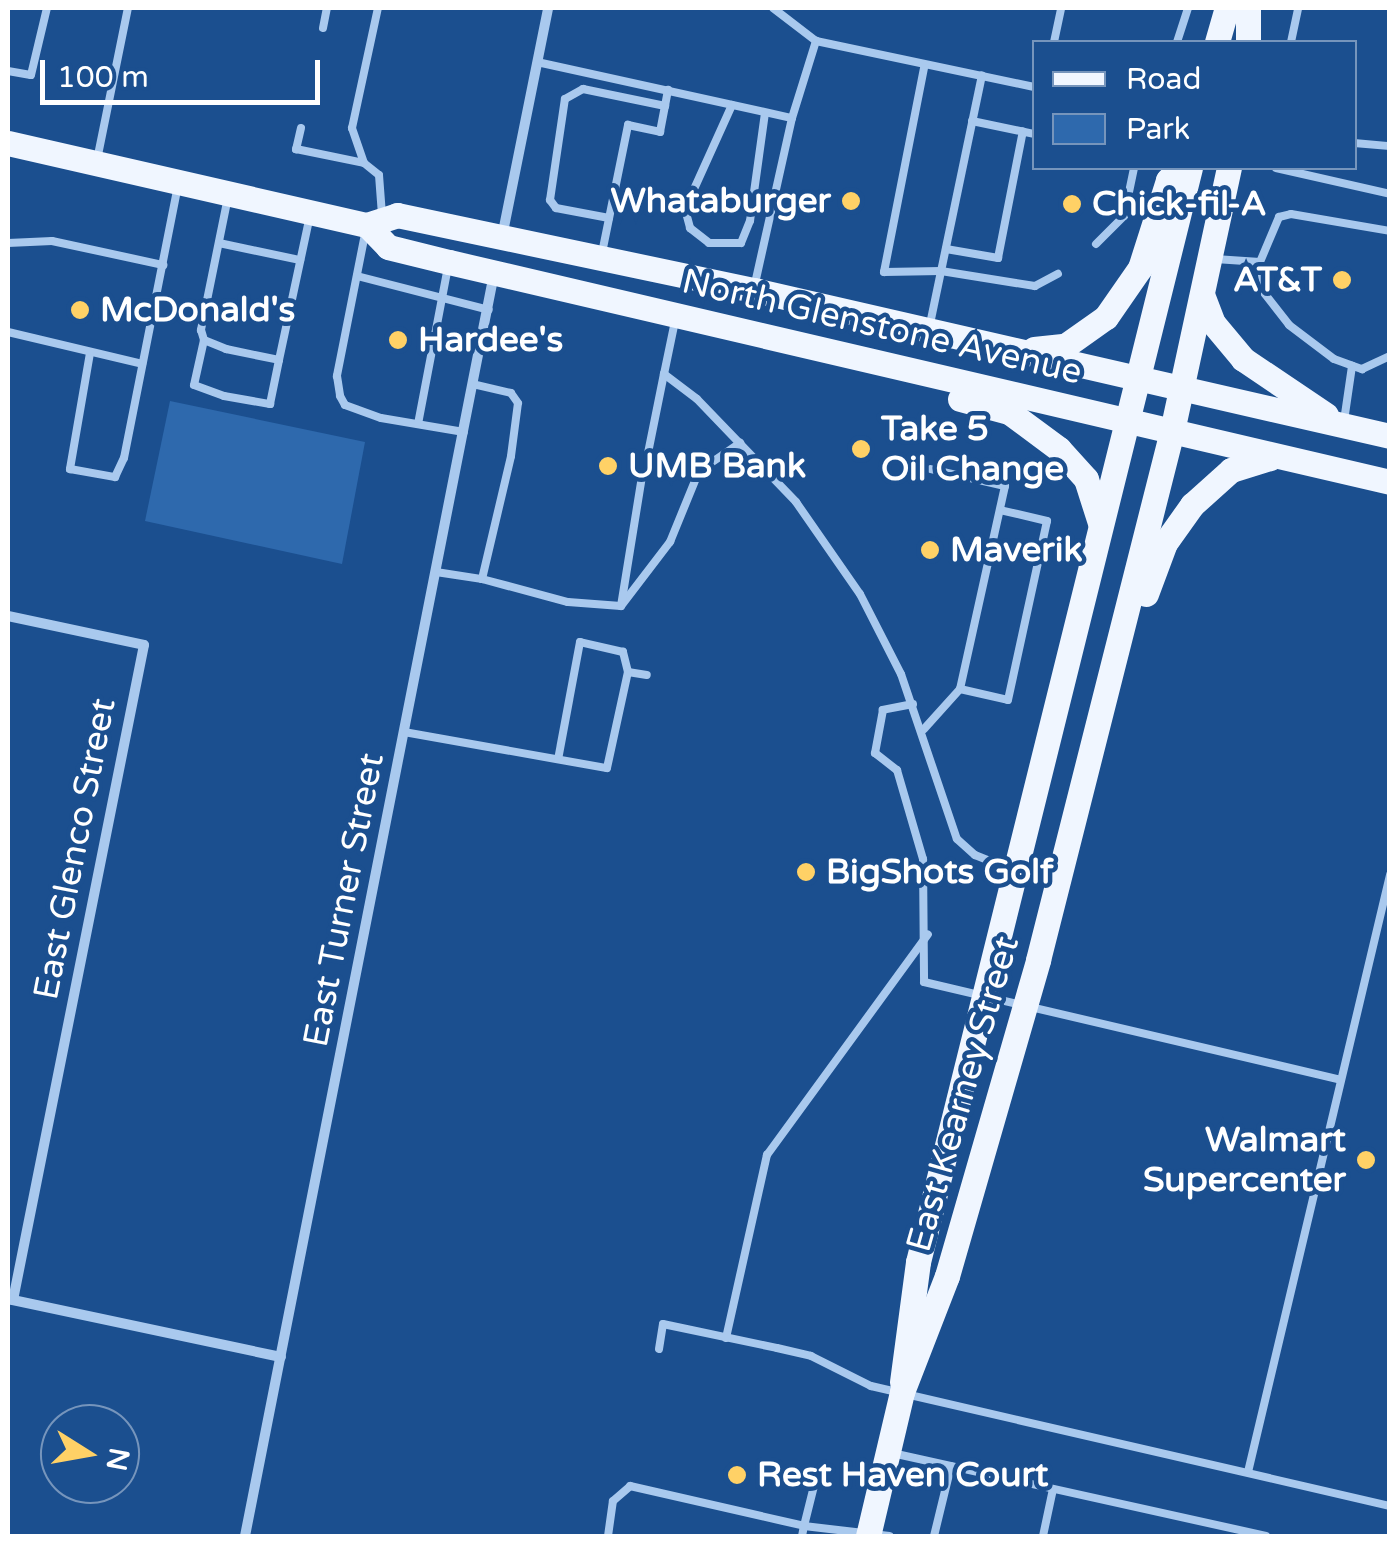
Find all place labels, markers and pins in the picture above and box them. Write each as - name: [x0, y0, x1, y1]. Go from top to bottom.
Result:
- place label: Whataburger: [610, 180, 831, 222]
- place label: Chick-fil-A: [1092, 183, 1267, 225]
- marker: Whataburger: [840, 190, 862, 212]
- marker: Chick-fil-A: [1061, 193, 1083, 215]
- place label: AT&T: [1233, 259, 1322, 301]
- marker: AT&T: [1331, 269, 1353, 291]
- place label: McDonald's: [100, 289, 295, 331]
- marker: McDonald's: [69, 299, 91, 321]
- place label: Hardee's: [418, 319, 563, 361]
- marker: Hardee's: [387, 329, 409, 351]
- place label: Take 5 Oil Change: [881, 408, 1064, 490]
- marker: Take 5 Oil Change: [850, 438, 872, 460]
- place label: UMB Bank: [628, 445, 806, 487]
- marker: UMB Bank: [597, 455, 619, 477]
- place label: Maverik: [950, 529, 1082, 571]
- marker: Maverik: [919, 539, 941, 561]
- place label: BigShots Golf: [826, 851, 1053, 893]
- marker: BigShots Golf: [795, 861, 817, 883]
- place label: Walmart Supercenter: [1143, 1119, 1346, 1201]
- marker: Walmart Supercenter: [1355, 1149, 1377, 1171]
- place label: Rest Haven Court: [757, 1454, 1048, 1496]
- marker: Rest Haven Court: [726, 1464, 748, 1486]

